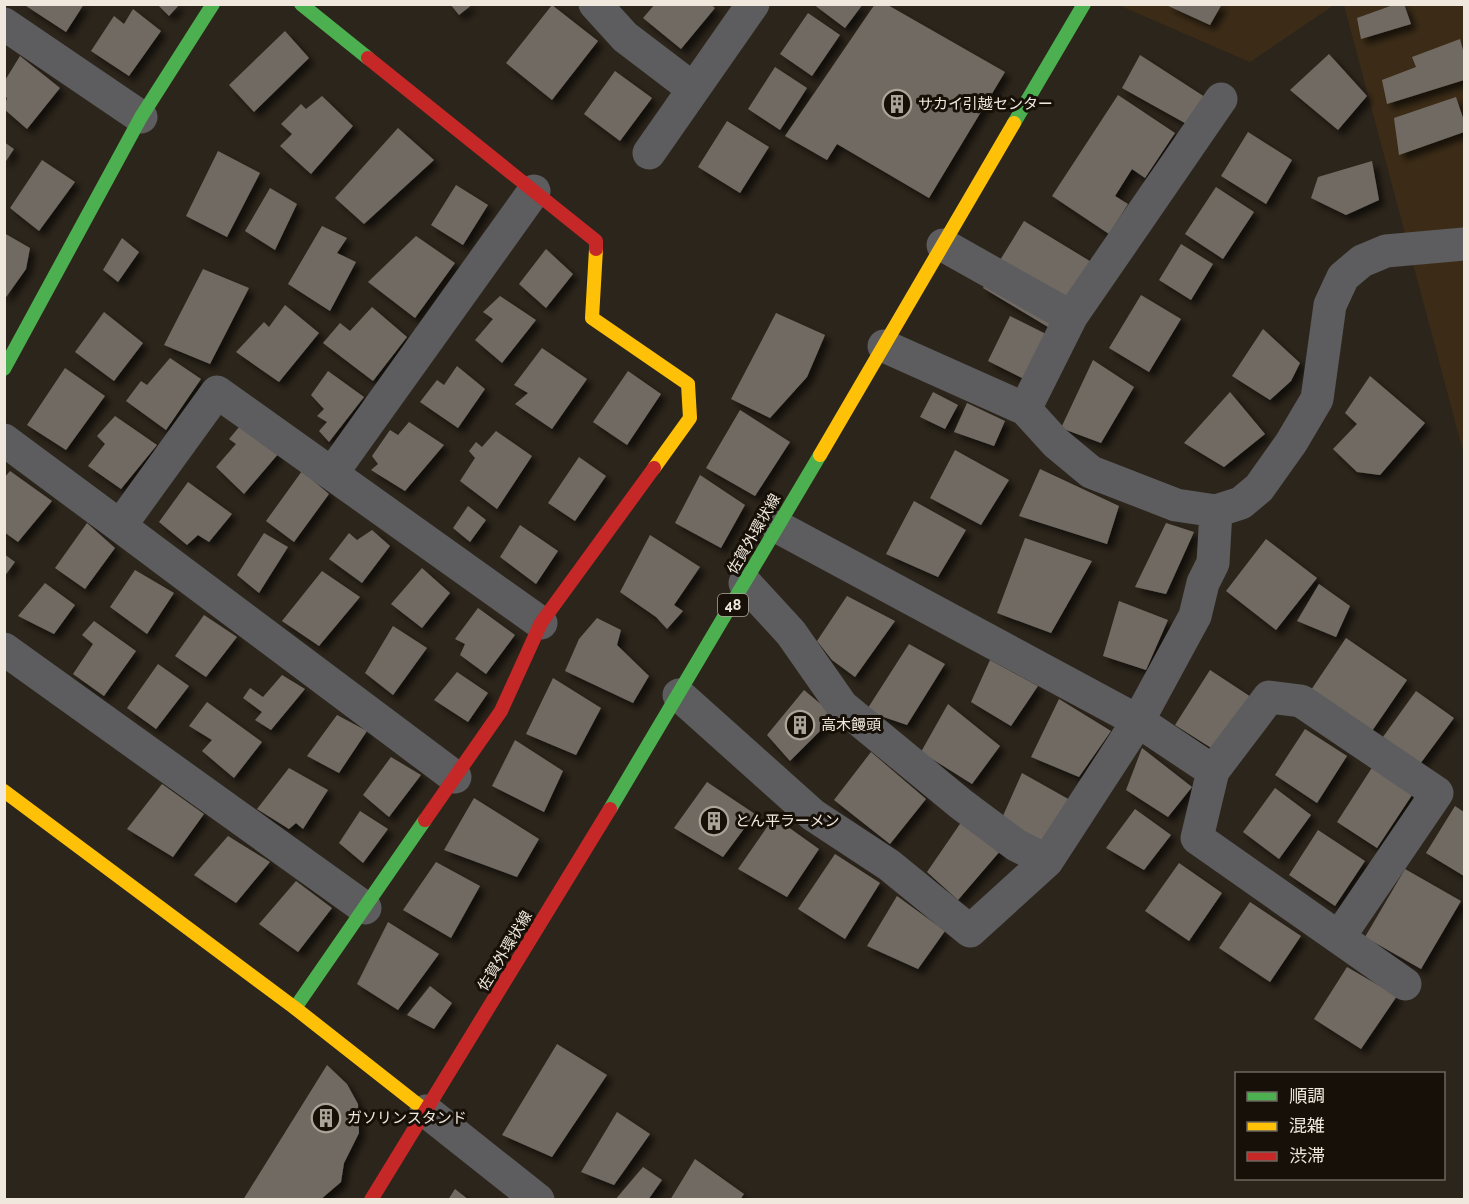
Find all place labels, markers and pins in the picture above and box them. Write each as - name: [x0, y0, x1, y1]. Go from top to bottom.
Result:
- building icon: サカイ引越センター: [881, 88, 913, 120]
- place label: サカイ引越センター: [918, 95, 1053, 113]
- building icon: 高木饅頭: [784, 709, 816, 741]
- place label: 高木饅頭: [821, 716, 881, 734]
- building icon: とん平ラーメン: [698, 805, 730, 837]
- place label: とん平ラーメン: [735, 812, 839, 830]
- building icon: ガソリンスタンド: [310, 1102, 342, 1134]
- place label: ガソリンスタンド: [347, 1109, 467, 1127]

